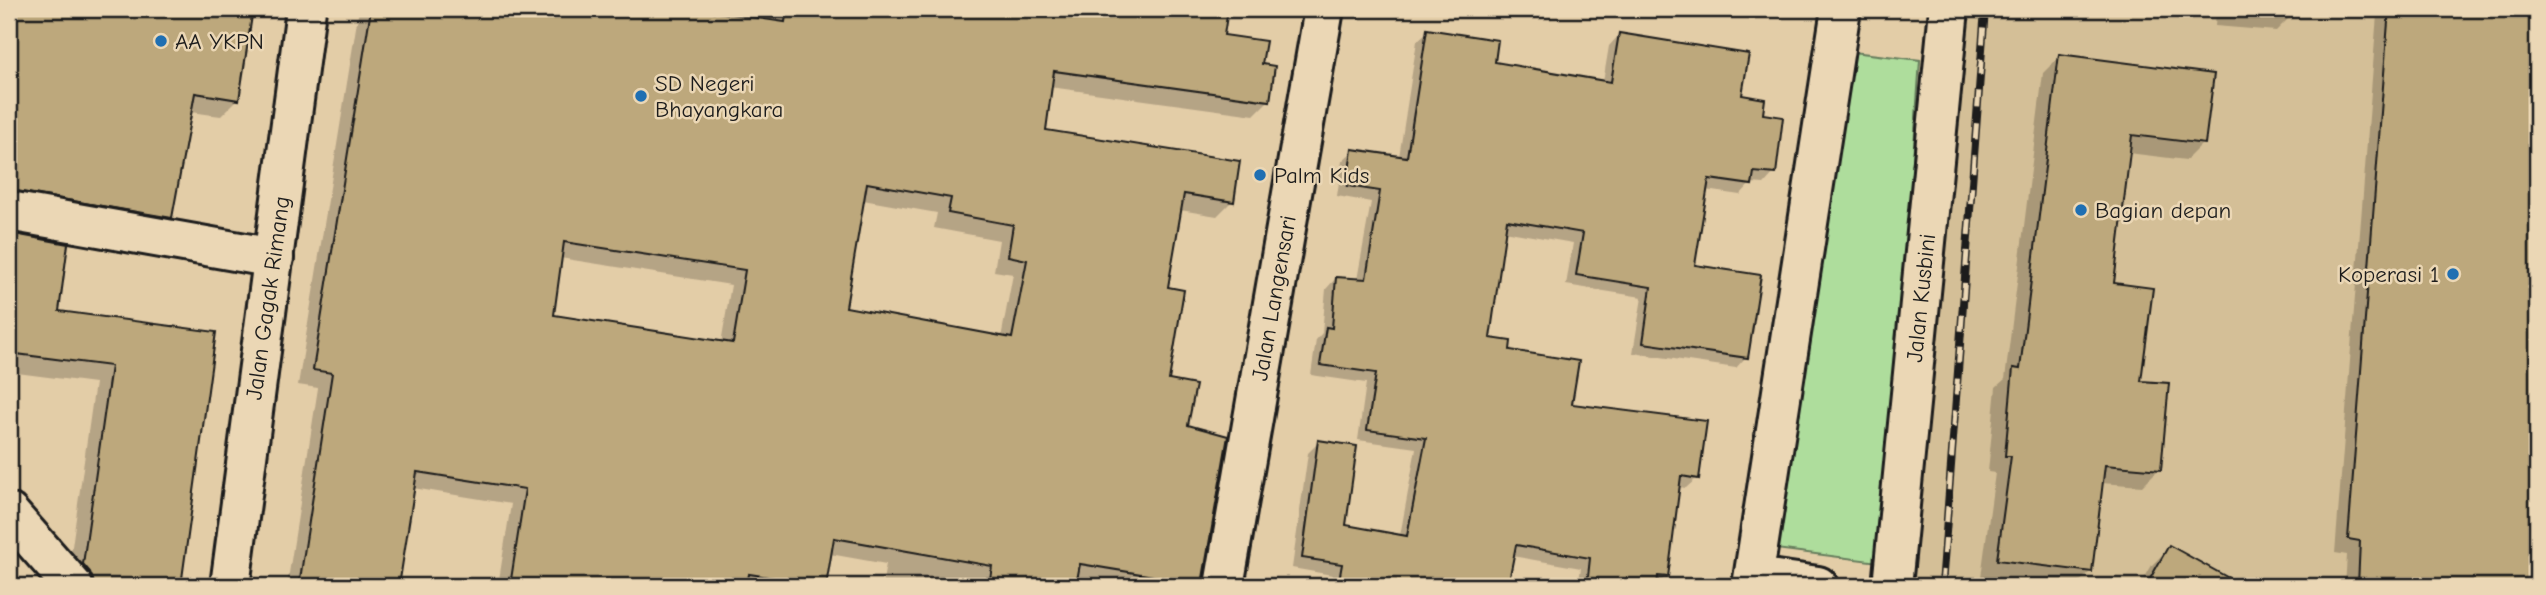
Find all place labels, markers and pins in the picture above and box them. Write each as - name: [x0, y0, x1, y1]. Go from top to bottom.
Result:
- place label: AA YKPN: [175, 28, 264, 55]
- marker: AA YKPN: [153, 33, 169, 49]
- place label: SD Negeri Bhayangkara: [655, 70, 783, 123]
- marker: SD Negeri Bhayangkara: [633, 88, 649, 104]
- place label: Palm Kids: [1274, 162, 1369, 189]
- marker: Palm Kids: [1252, 167, 1268, 183]
- place label: Bagian depan: [2095, 197, 2231, 224]
- marker: Bagian depan: [2073, 202, 2089, 218]
- place label: Koperasi 1: [2338, 261, 2439, 288]
- marker: Koperasi 1: [2445, 266, 2461, 282]

